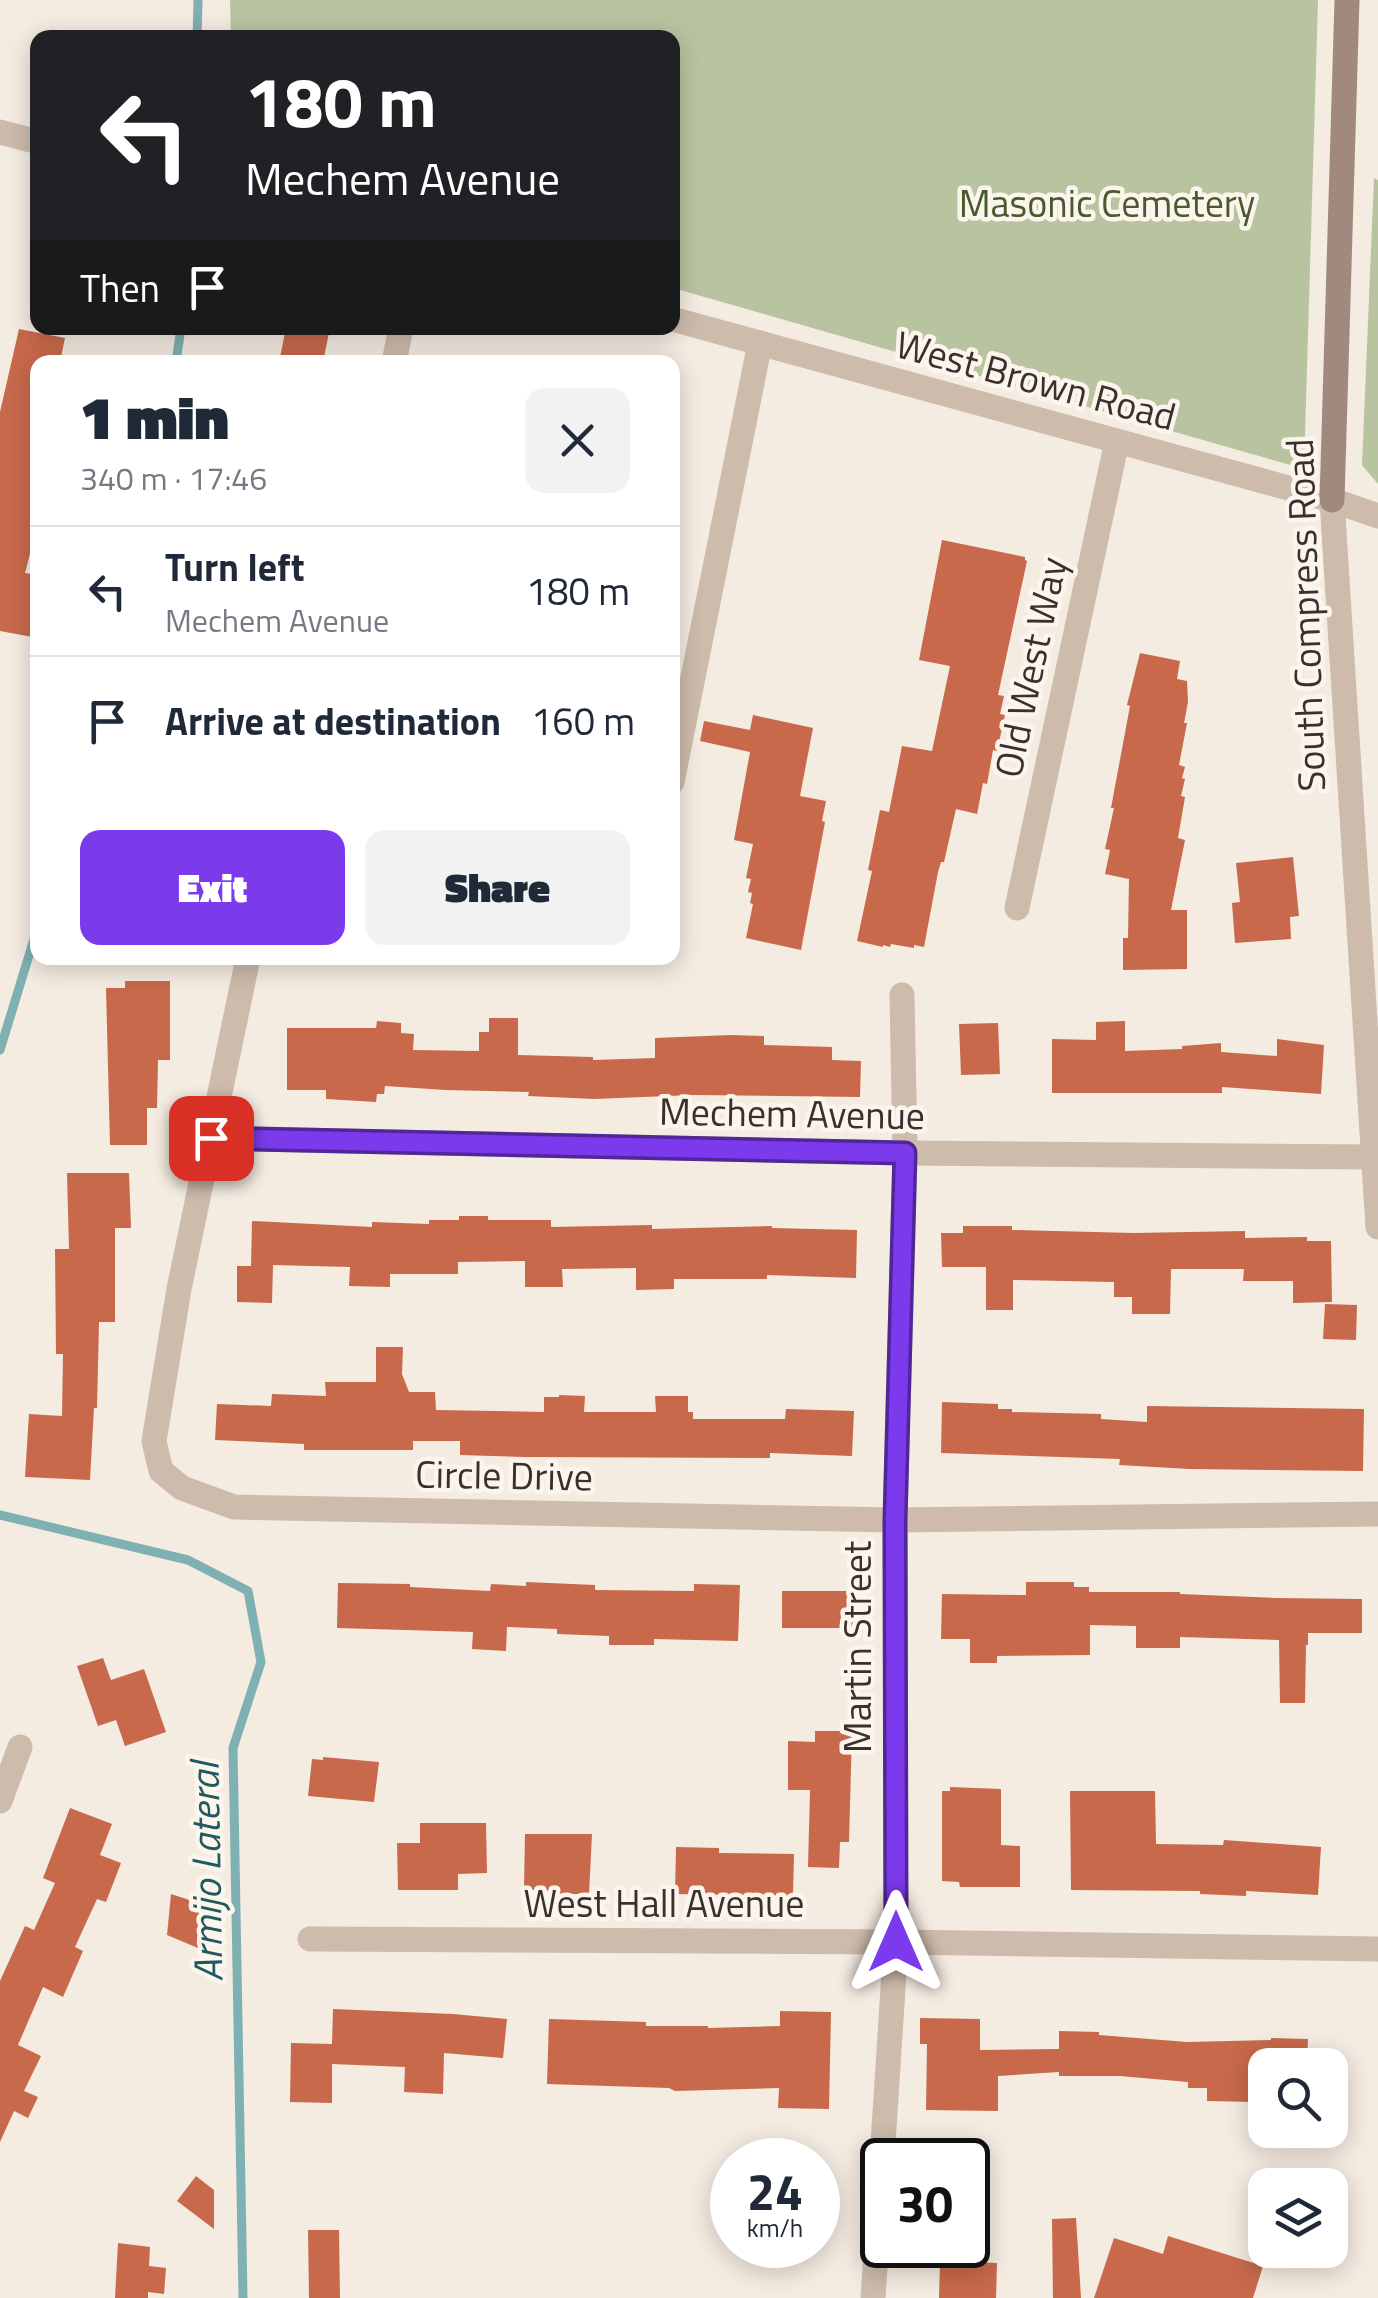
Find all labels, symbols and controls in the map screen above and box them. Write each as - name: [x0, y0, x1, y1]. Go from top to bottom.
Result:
- text: 180 m: [245, 48, 437, 154]
- icon: left: [80, 70, 210, 200]
- text: Mechem Avenue: [245, 144, 560, 212]
- park label: Masonic Cemetery: [959, 174, 1255, 232]
- text: Then: [80, 259, 160, 317]
- icon: arrive: [180, 260, 235, 315]
- street label: West Brown Road: [890, 315, 1182, 445]
- text: 1 min: [80, 371, 229, 462]
- button: close: [525, 388, 630, 493]
- street label: South Compress Road: [1270, 438, 1340, 792]
- text: 340 m · 17:46: [80, 454, 267, 502]
- text: Turn left: [165, 538, 305, 596]
- street label: Old West Way: [978, 551, 1082, 783]
- text: 180 m: [526, 562, 630, 620]
- icon: left: [80, 564, 135, 619]
- text: Mechem Avenue: [165, 596, 389, 644]
- text: Arrive at destination: [165, 692, 501, 750]
- text: 160 m: [531, 692, 635, 750]
- icon: arrive: [80, 694, 135, 749]
- button: Exit: [80, 830, 345, 945]
- button: Share: [365, 830, 630, 945]
- street label: Mechem Avenue: [658, 1082, 926, 1144]
- pin: [169, 1096, 254, 1181]
- icon: arrive: [184, 1111, 239, 1166]
- street label: Circle Drive: [415, 1444, 593, 1506]
- street label: Martin Street: [828, 1541, 886, 1753]
- water label: Armijo Lateral: [174, 1757, 238, 1982]
- street label: West Hall Avenue: [524, 1874, 804, 1932]
- position arrow: [844, 1890, 948, 1994]
- map controls: [1248, 2048, 1348, 2268]
- button: search: [1248, 2048, 1348, 2148]
- speed limit sign: 30: [860, 2138, 990, 2268]
- text: 24: [747, 2153, 803, 2229]
- button: layers: [1248, 2168, 1348, 2268]
- text: km/h: [747, 2209, 803, 2247]

